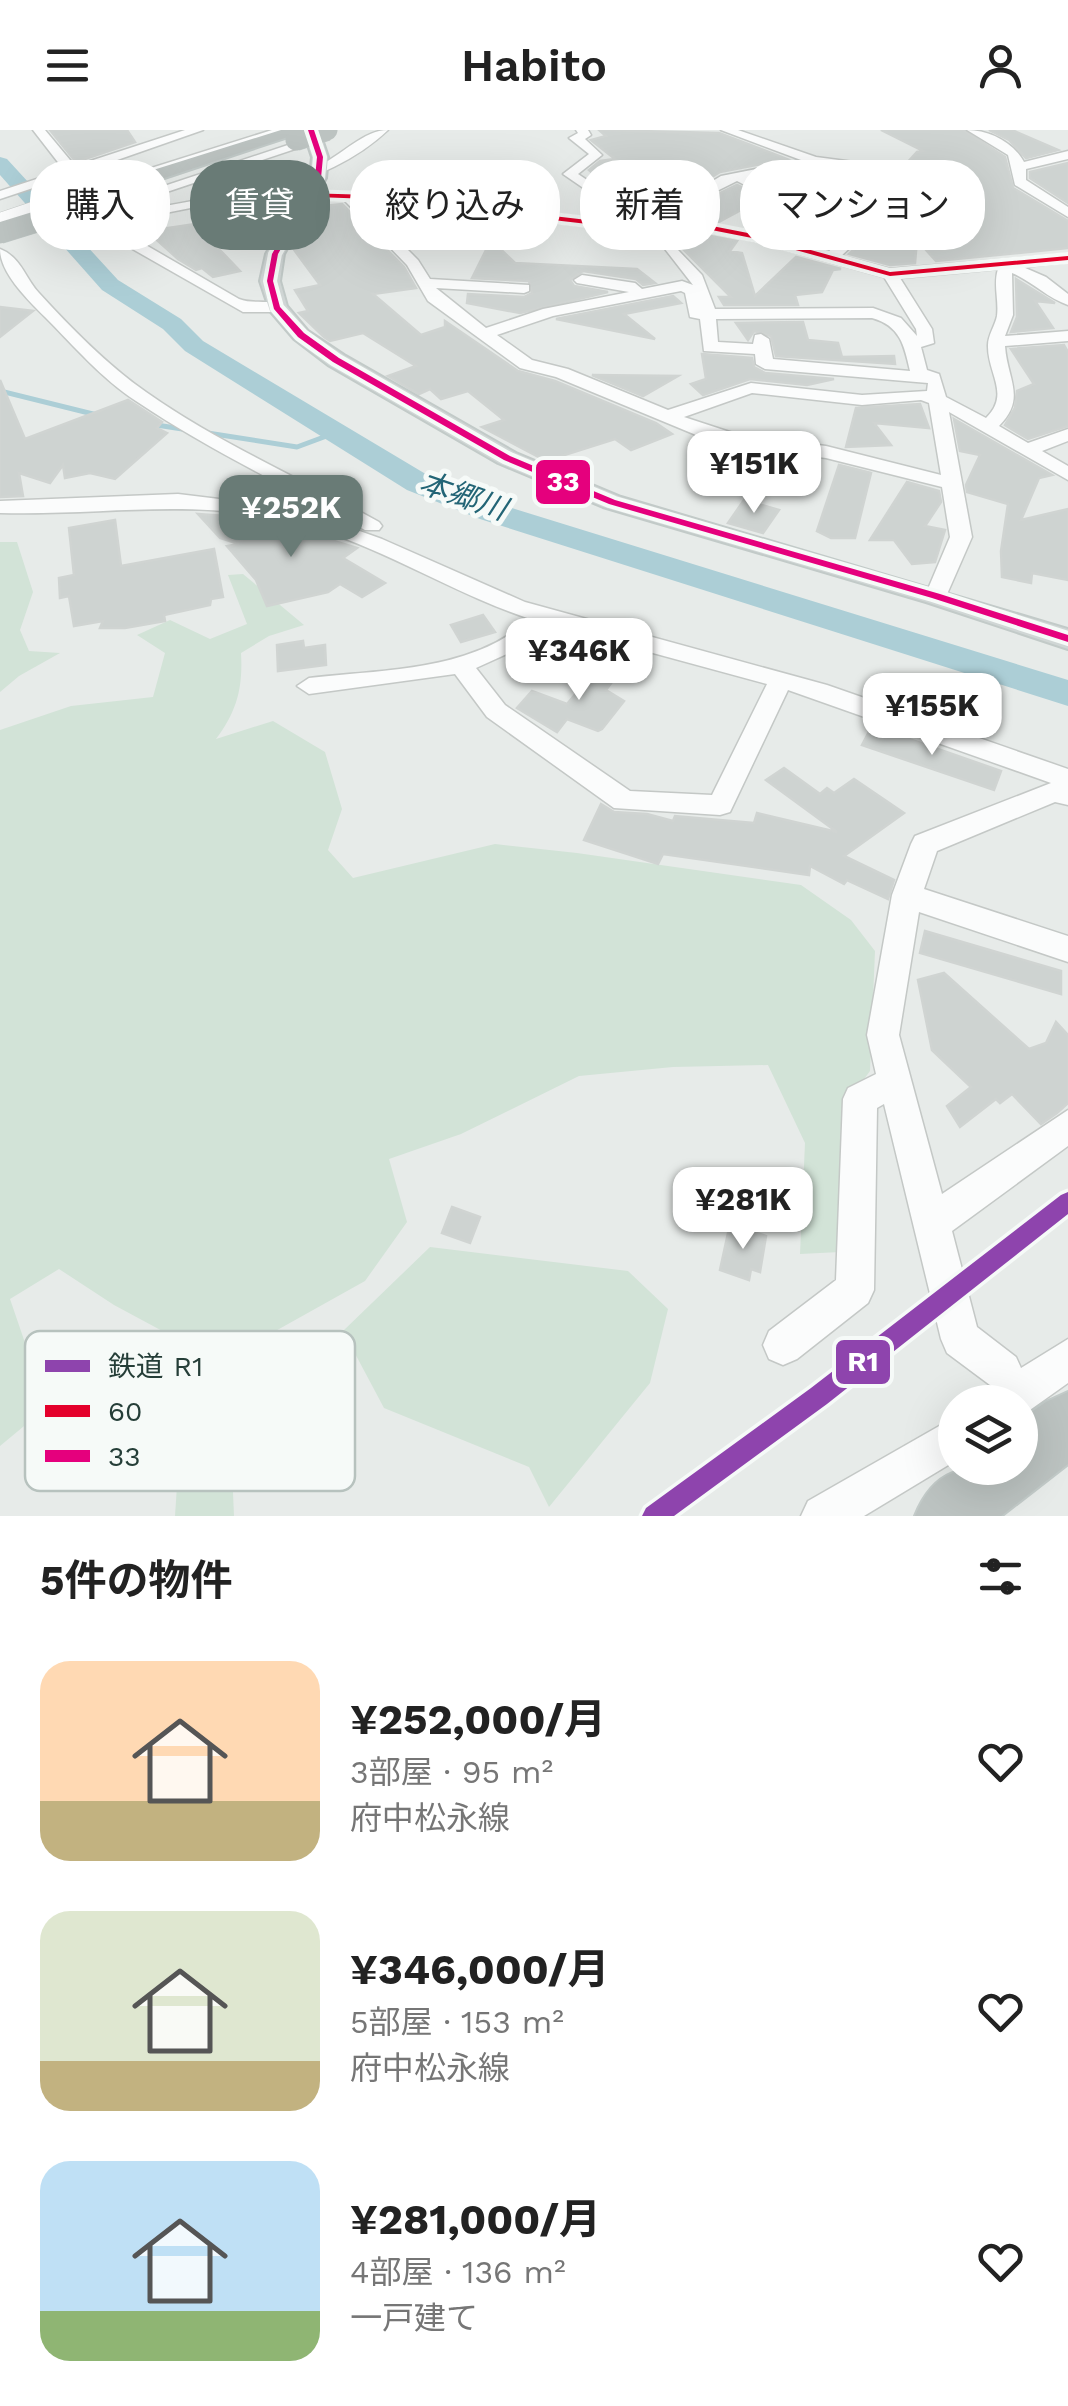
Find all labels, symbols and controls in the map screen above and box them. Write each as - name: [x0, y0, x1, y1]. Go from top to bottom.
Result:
- icon: menu: [40, 38, 95, 93]
- icon: person: [973, 38, 1028, 93]
- text: Habito: [461, 39, 607, 92]
- chip: 購入: [30, 160, 170, 250]
- chip: 賃貸: [190, 160, 330, 250]
- chip: 絞り込み: [350, 160, 560, 250]
- chip: 新着: [580, 160, 720, 250]
- chip: マンション: [740, 160, 985, 250]
- pin: ¥151K: [684, 431, 824, 516]
- text: ¥151K: [709, 444, 799, 482]
- line badge: 33: [534, 458, 592, 506]
- water label: 本郷川: [415, 464, 514, 528]
- text: 33: [546, 465, 580, 498]
- pin: ¥252K: [221, 475, 361, 560]
- text: ¥252K: [241, 488, 341, 526]
- pin: ¥346K: [509, 618, 649, 703]
- text: ¥346K: [528, 631, 630, 669]
- pin: ¥155K: [862, 673, 1002, 758]
- text: ¥155K: [885, 686, 979, 724]
- pin: ¥281K: [673, 1167, 813, 1252]
- text: ¥281K: [695, 1180, 791, 1218]
- legend: [25, 1331, 355, 1491]
- line badge: R1: [834, 1338, 892, 1386]
- text: R1: [847, 1345, 879, 1378]
- text: 鉄道 R1: [108, 1350, 203, 1383]
- map controls: [938, 1385, 1038, 1485]
- button: layers: [938, 1385, 1038, 1485]
- text: 60: [108, 1395, 142, 1428]
- text: 33: [108, 1440, 141, 1473]
- icon: filters: [973, 1549, 1028, 1604]
- text: 5件の物件: [40, 1556, 233, 1605]
- text: ¥252,000/月: [350, 1695, 606, 1744]
- icon: home: [120, 1701, 240, 1821]
- icon: heart: [973, 1734, 1028, 1789]
- text: 3部屋 · 95 m²: [350, 1753, 553, 1791]
- text: 府中松永線: [350, 1799, 510, 1837]
- text: ¥346,000/月: [350, 1945, 610, 1994]
- icon: home: [120, 1951, 240, 2071]
- icon: heart: [973, 1984, 1028, 2039]
- text: 5部屋 · 153 m²: [350, 2003, 564, 2041]
- text: 府中松永線: [350, 2049, 510, 2087]
- text: ¥281,000/月: [350, 2195, 601, 2244]
- icon: home: [120, 2201, 240, 2321]
- icon: heart: [973, 2234, 1028, 2289]
- text: 4部屋 · 136 m²: [350, 2253, 566, 2291]
- text: 一戸建て: [350, 2299, 478, 2337]

